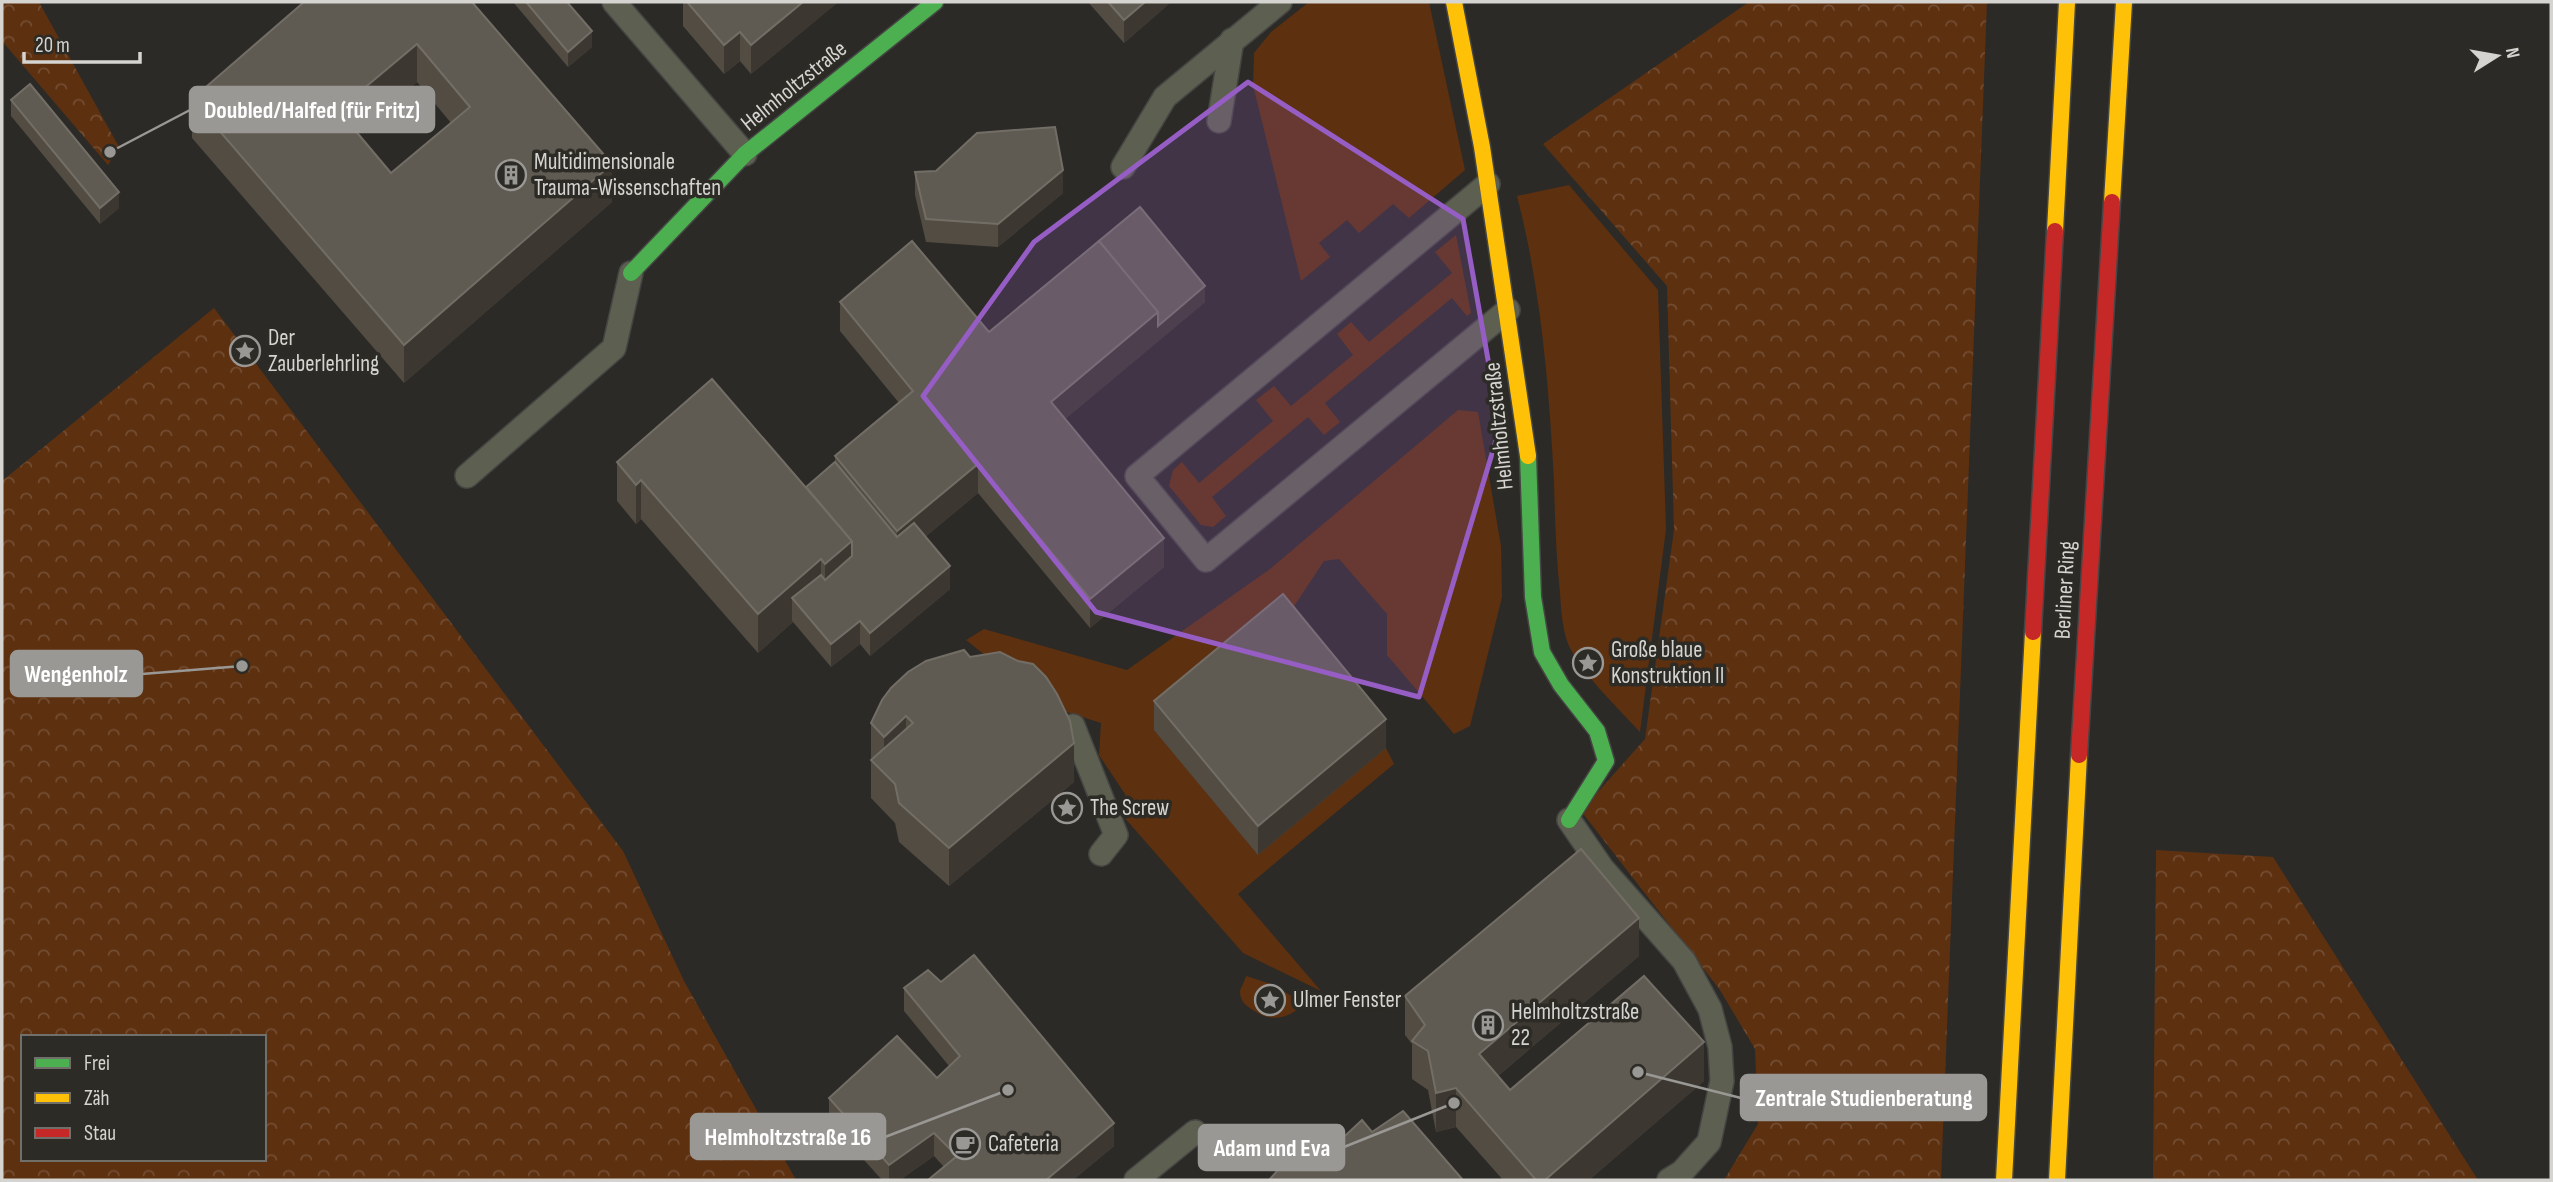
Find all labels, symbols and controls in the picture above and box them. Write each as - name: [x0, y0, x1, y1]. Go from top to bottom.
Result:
- scale bar: [24, 21, 140, 65]
- north arrow: [2462, 21, 2532, 91]
- text: 20 m: [35, 33, 70, 58]
- street label: Helmholtzstraße: [735, 35, 853, 137]
- text: N: [2500, 46, 2524, 60]
- callout: Doubled/Halfed (für Fritz): [190, 87, 434, 132]
- text: Doubled/Halfed (für Fritz): [204, 96, 420, 125]
- place label: Multidimensionale Trauma-Wissenschaften: [534, 148, 721, 202]
- building icon: Multidimensionale Trauma-Wissenschaften: [494, 158, 528, 192]
- place label: Der Zauberlehrling: [268, 324, 379, 378]
- place icon: Der Zauberlehrling: [228, 334, 262, 368]
- street label: Helmholtzstraße: [1478, 361, 1520, 491]
- street label: Berliner Ring: [2048, 540, 2082, 640]
- place label: Große blaue Konstruktion II: [1611, 636, 1724, 690]
- place icon: Große blaue Konstruktion II: [1571, 646, 1605, 680]
- callout: Wengenholz: [11, 651, 142, 696]
- text: Wengenholz: [24, 660, 128, 689]
- place icon: The Screw: [1050, 791, 1084, 825]
- place label: The Screw: [1090, 794, 1169, 822]
- place icon: Ulmer Fenster: [1253, 983, 1287, 1017]
- place label: Ulmer Fenster: [1293, 986, 1402, 1014]
- place label: Helmholtzstraße 22: [1511, 998, 1639, 1052]
- building icon: Helmholtzstraße 22: [1471, 1008, 1505, 1042]
- legend: [21, 1035, 266, 1161]
- text: Frei: [84, 1051, 110, 1076]
- callout: Zentrale Studienberatung: [1741, 1075, 1986, 1120]
- text: Zentrale Studienberatung: [1755, 1084, 1973, 1113]
- text: Zäh: [84, 1086, 110, 1111]
- callout: Helmholtzstraße 16: [691, 1114, 885, 1159]
- text: Stau: [84, 1121, 116, 1146]
- text: Helmholtzstraße 16: [705, 1123, 871, 1152]
- callout: Adam und Eva: [1199, 1125, 1344, 1170]
- cafe icon: Cafeteria: [948, 1127, 982, 1161]
- place label: Cafeteria: [988, 1130, 1059, 1158]
- text: Adam und Eva: [1213, 1134, 1330, 1163]

